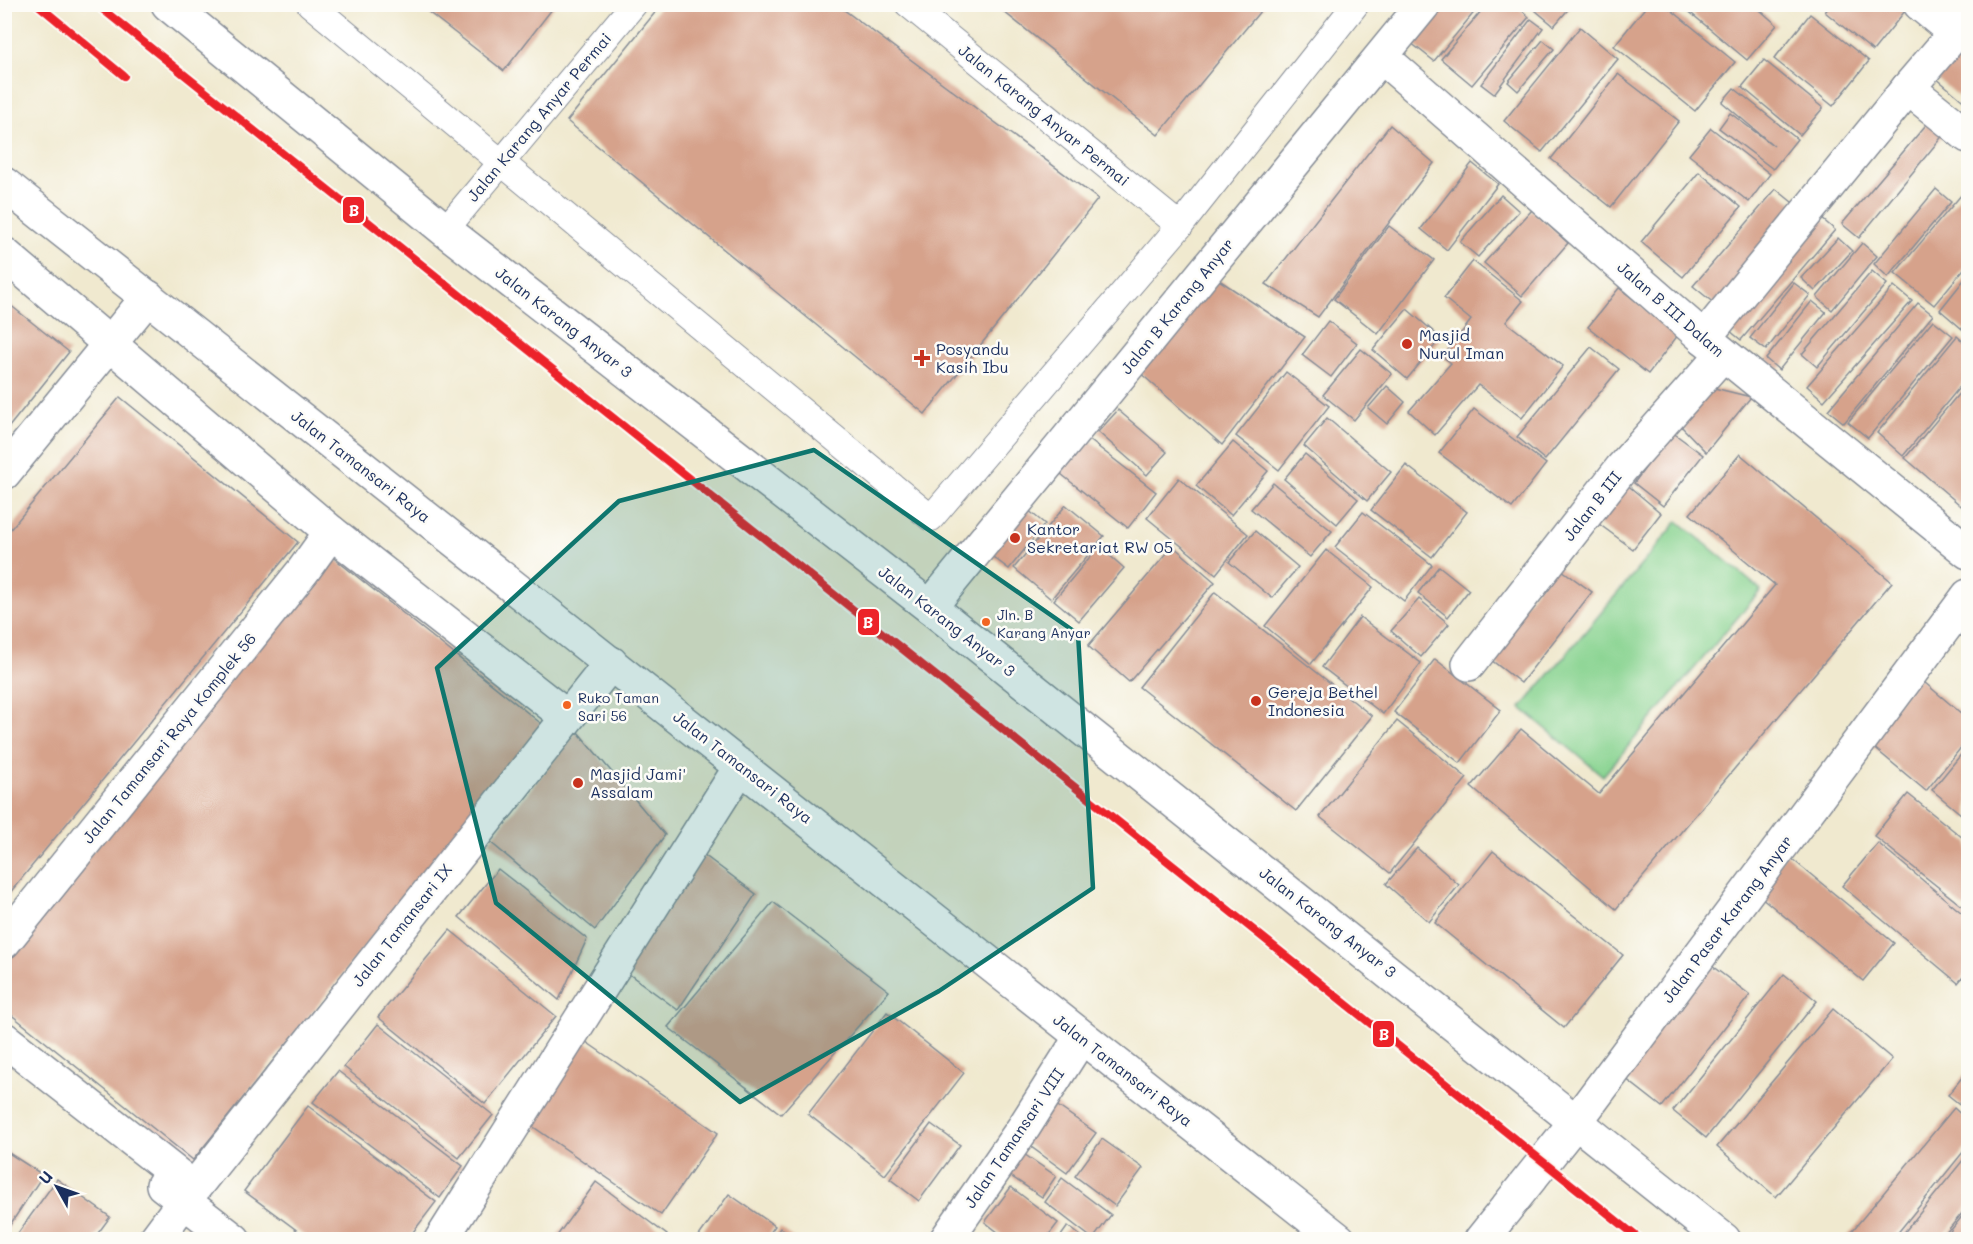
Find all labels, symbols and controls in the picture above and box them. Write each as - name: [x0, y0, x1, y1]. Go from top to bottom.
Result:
- street label: Jalan Karang Anyar Permai: [462, 28, 616, 206]
- street label: Jalan Karang Anyar Permai: [954, 39, 1134, 190]
- line badge: B: [342, 196, 365, 224]
- text: B: [349, 199, 359, 220]
- street label: Jalan B Karang Anyar: [1115, 233, 1238, 378]
- street label: Jalan B III Dalam: [1613, 256, 1729, 361]
- street label: Jalan Karang Anyar 3: [491, 261, 637, 382]
- place label: Masjid Nurul Iman: [1419, 324, 1504, 363]
- marker: Masjid Nurul Iman: [1400, 337, 1414, 351]
- place label: Posyandu Kasih Ibu: [936, 338, 1009, 377]
- marker: Posyandu Kasih Ibu: [913, 349, 931, 367]
- street label: Jalan Tamansari Raya: [287, 405, 435, 527]
- street label: Jalan B III: [1558, 467, 1625, 545]
- place label: Kantor Sekretariat RW 05: [1027, 518, 1173, 557]
- marker: Kantor Sekretariat RW 05: [1008, 531, 1022, 545]
- street label: Jalan Karang Anyar 3: [874, 560, 1020, 681]
- place label: Jln. B Karang Anyar: [997, 605, 1091, 642]
- line badge: B: [857, 608, 880, 636]
- text: B: [863, 611, 873, 632]
- marker: Jln. B Karang Anyar: [980, 616, 992, 628]
- street label: Jalan Tamansari Raya Komplek 56: [77, 628, 260, 847]
- place label: Gereja Bethel Indonesia: [1268, 681, 1378, 720]
- place label: Ruko Taman Sari 56: [578, 688, 659, 725]
- marker: Gereja Bethel Indonesia: [1249, 694, 1263, 708]
- marker: Ruko Taman Sari 56: [561, 699, 573, 711]
- street label: Jalan Tamansari Raya: [669, 706, 817, 828]
- place label: Masjid Jami' Assalam: [590, 763, 686, 802]
- marker: Masjid Jami' Assalam: [571, 776, 585, 790]
- street label: Jalan Pasar Karang Anyar: [1657, 831, 1797, 1007]
- street label: Jalan Tamansari IX: [347, 859, 456, 990]
- street label: Jalan Karang Anyar 3: [1255, 861, 1401, 982]
- street label: Jalan Tamansari Raya: [1049, 1009, 1197, 1131]
- line badge: B: [1372, 1020, 1395, 1048]
- text: B: [1379, 1023, 1389, 1044]
- street label: Jalan Tamansari VIII: [959, 1064, 1068, 1212]
- north arrow: [27, 1157, 87, 1217]
- text: U: [33, 1166, 57, 1188]

